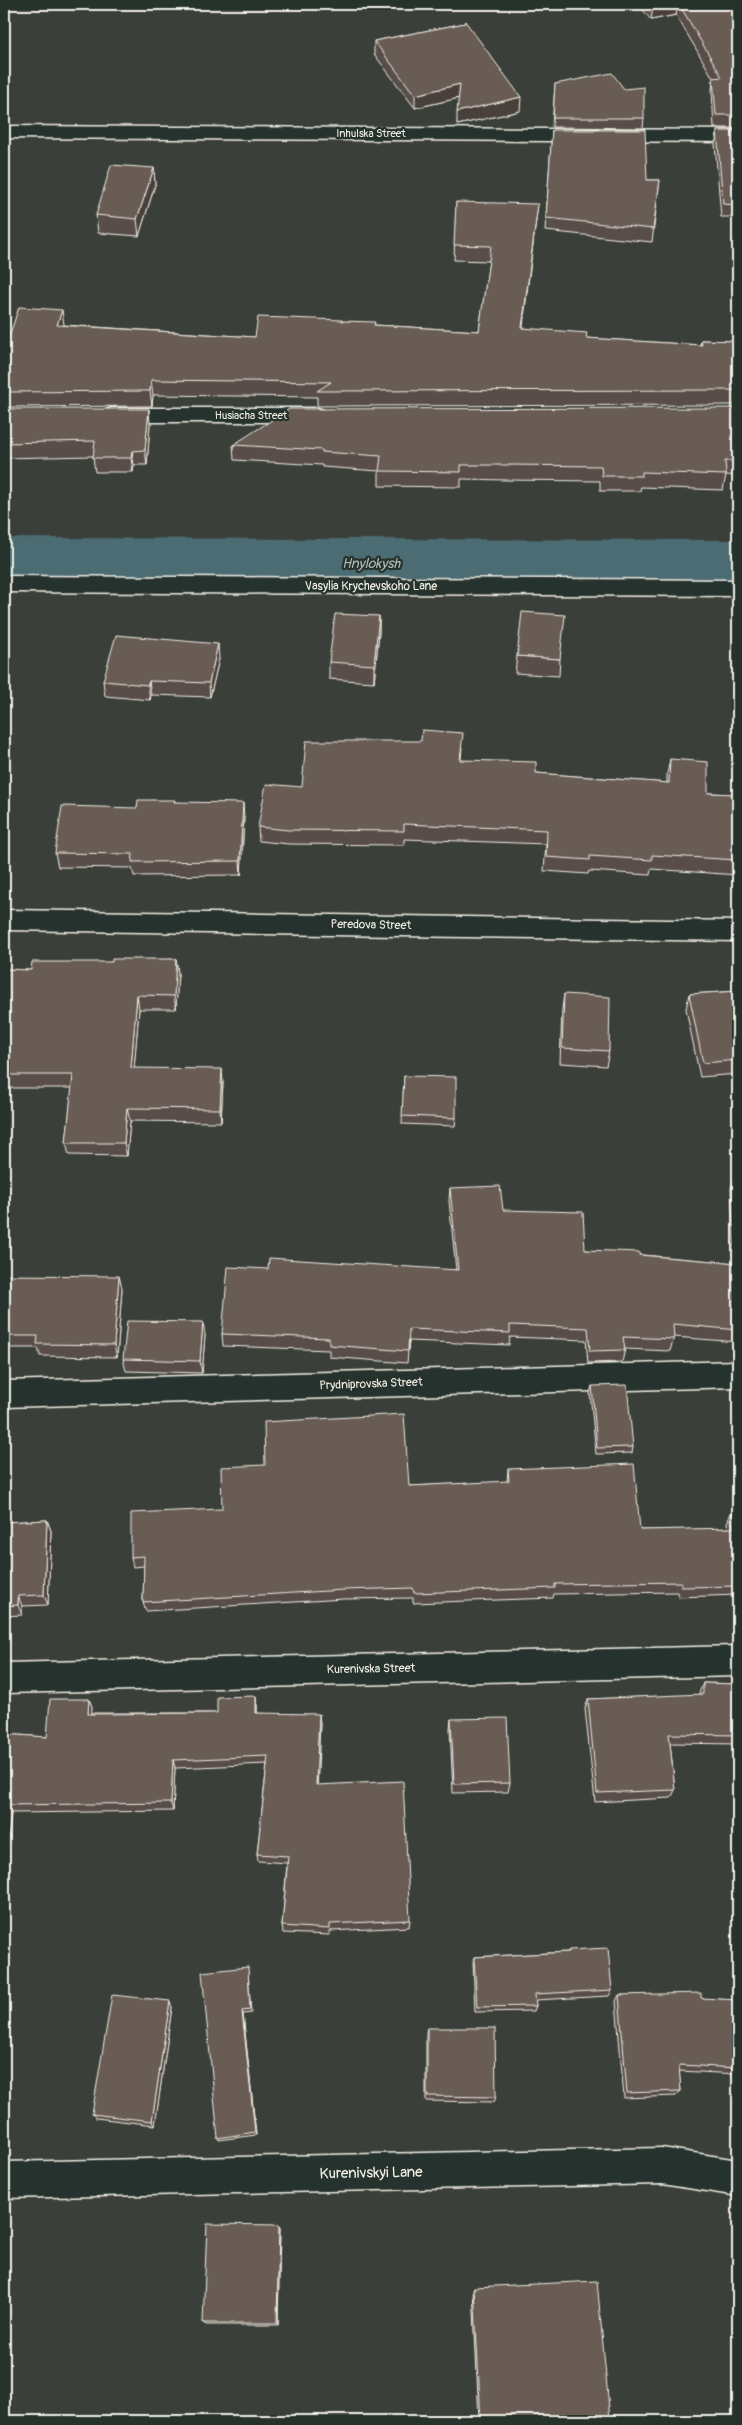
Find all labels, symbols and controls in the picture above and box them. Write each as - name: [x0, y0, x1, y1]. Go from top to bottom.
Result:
- street label: Inhulska Street: [336, 127, 406, 140]
- street label: Husiacha Street: [215, 409, 288, 422]
- water label: Hnylokysh: [342, 555, 401, 572]
- street label: Vasylia Krychevskoho Lane: [305, 579, 437, 594]
- street label: Peredova Street: [331, 917, 412, 933]
- street label: Prydniprovska Street: [319, 1375, 423, 1393]
- street label: Kurenivska Street: [326, 1661, 416, 1677]
- street label: Kurenivskyi Lane: [319, 2163, 423, 2183]

